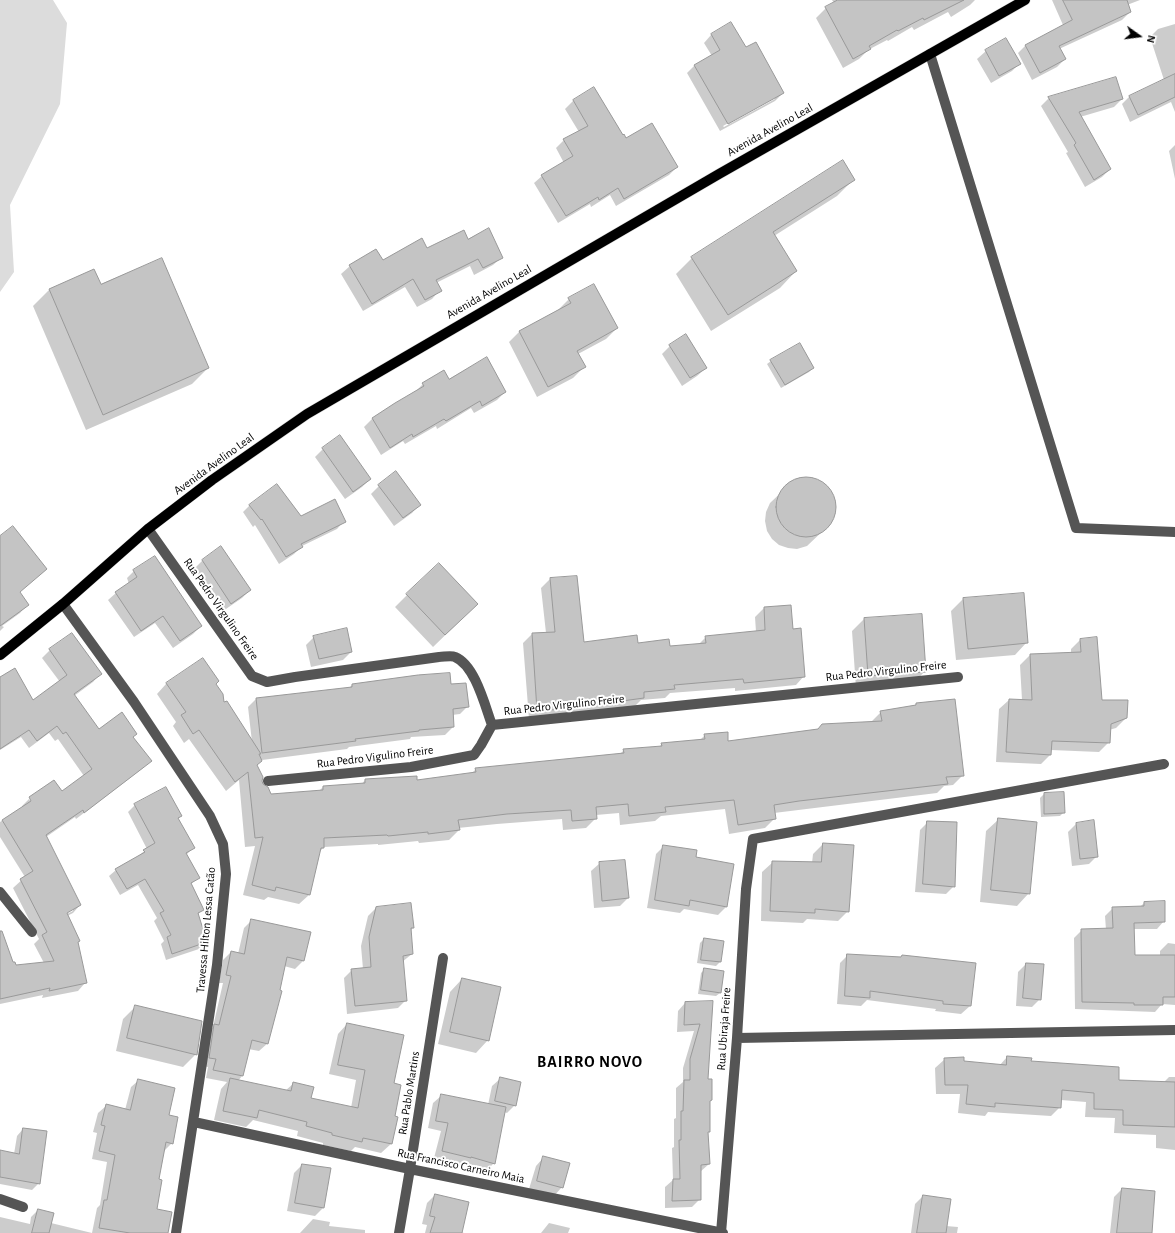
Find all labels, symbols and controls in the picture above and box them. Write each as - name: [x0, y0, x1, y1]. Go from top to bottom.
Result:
- north arrow: [1119, 16, 1159, 56]
- text: N: [1145, 34, 1157, 44]
- street label: Avenida Avelino Leal: [725, 100, 815, 160]
- street label: Avenida Avelino Leal: [444, 262, 534, 322]
- street label: Avenida Avelino Leal: [171, 430, 257, 498]
- street label: Rua Pedro Virgulino Freire: [180, 555, 262, 663]
- street label: Rua Pedro Virgulino Freire: [825, 658, 947, 684]
- street label: Rua Pedro Virgulino Freire: [503, 692, 625, 718]
- street label: Rua Pedro Vigulino Freire: [316, 743, 434, 771]
- street label: Travessa Hilton Lessa Catão: [193, 866, 219, 994]
- street label: Rua Ubiraja Freire: [714, 987, 734, 1071]
- street label: Rua Pablo Martins: [395, 1050, 423, 1136]
- district label: BAIRRO NOVO: [537, 1052, 643, 1072]
- street label: Rua Francisco Carneiro Maia: [396, 1145, 526, 1187]

